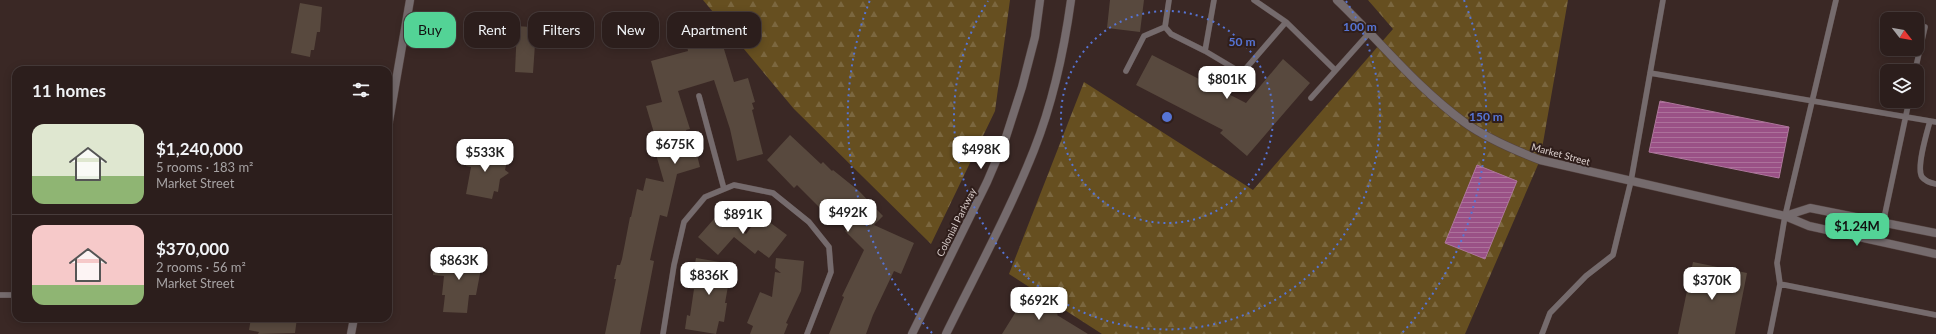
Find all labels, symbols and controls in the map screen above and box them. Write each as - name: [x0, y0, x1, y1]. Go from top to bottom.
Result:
- chip: Buy: [404, 12, 456, 48]
- chip: Rent: [464, 12, 520, 48]
- chip: Filters: [528, 12, 594, 48]
- chip: New: [602, 12, 659, 48]
- chip: Apartment: [667, 12, 761, 48]
- north arrow: [1880, 12, 1924, 56]
- map controls: [1880, 12, 1924, 108]
- text: 100 m: [1343, 19, 1377, 34]
- text: 50 m: [1229, 34, 1255, 49]
- button: layers: [1880, 64, 1924, 108]
- pin: $801K: [1199, 66, 1255, 100]
- text: $801K: [1207, 71, 1247, 87]
- icon: filters: [350, 79, 372, 101]
- text: 11 homes: [32, 80, 106, 101]
- text: 150 m: [1469, 109, 1503, 124]
- centre of rings: [1160, 110, 1174, 124]
- pin: $675K: [647, 131, 703, 165]
- text: $675K: [655, 136, 695, 152]
- pin: $498K: [953, 136, 1009, 170]
- text: $1,240,000: [156, 138, 243, 159]
- pin: $533K: [457, 139, 513, 173]
- icon: home: [64, 140, 112, 188]
- street label: Market Street: [1530, 140, 1592, 168]
- text: $498K: [961, 141, 1001, 157]
- text: $533K: [465, 144, 505, 160]
- text: 5 rooms · 183 m²: [156, 159, 253, 175]
- text: Market Street: [156, 175, 234, 191]
- street label: Colonial Parkway: [934, 185, 979, 258]
- pin: $492K: [820, 199, 876, 233]
- pin: $891K: [715, 201, 771, 235]
- text: $492K: [828, 204, 868, 220]
- text: $891K: [723, 206, 763, 222]
- pin: $1.24M: [1824, 213, 1890, 247]
- text: $1.24M: [1834, 218, 1880, 234]
- text: $370,000: [156, 238, 229, 259]
- icon: home: [64, 241, 112, 289]
- pin: $863K: [431, 247, 487, 281]
- text: $863K: [439, 252, 479, 268]
- text: 2 rooms · 56 m²: [156, 259, 246, 275]
- pin: $836K: [681, 262, 737, 296]
- text: $836K: [689, 267, 729, 283]
- pin: $370K: [1684, 267, 1740, 301]
- text: $370K: [1692, 272, 1732, 288]
- text: Market Street: [156, 275, 234, 291]
- pin: $692K: [1011, 287, 1067, 321]
- text: $692K: [1019, 292, 1059, 308]

